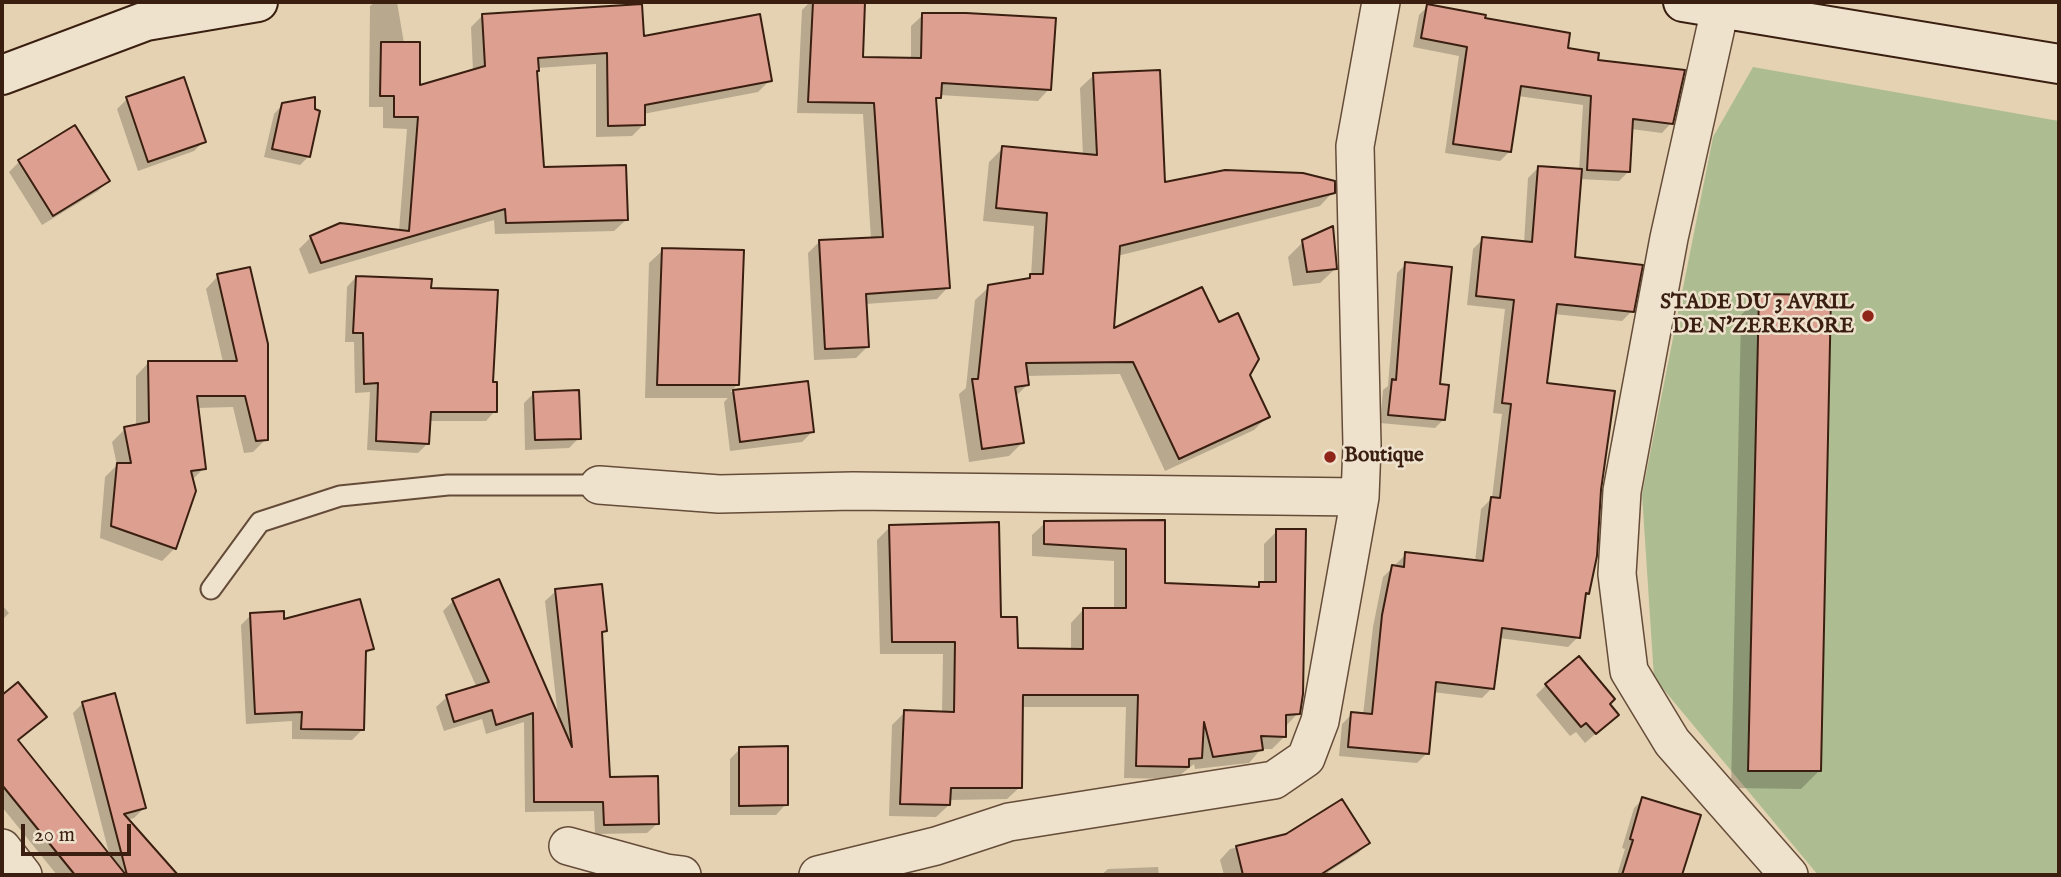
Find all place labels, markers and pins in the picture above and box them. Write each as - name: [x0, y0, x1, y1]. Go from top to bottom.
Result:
- place label: STADE DU 3 AVRIL DE N'ZEREKORE: [1660, 291, 1854, 341]
- marker: STADE DU 3 AVRIL DE N'ZEREKORE: [1860, 308, 1876, 324]
- place label: Boutique: [1344, 444, 1424, 470]
- marker: Boutique: [1322, 449, 1338, 465]

